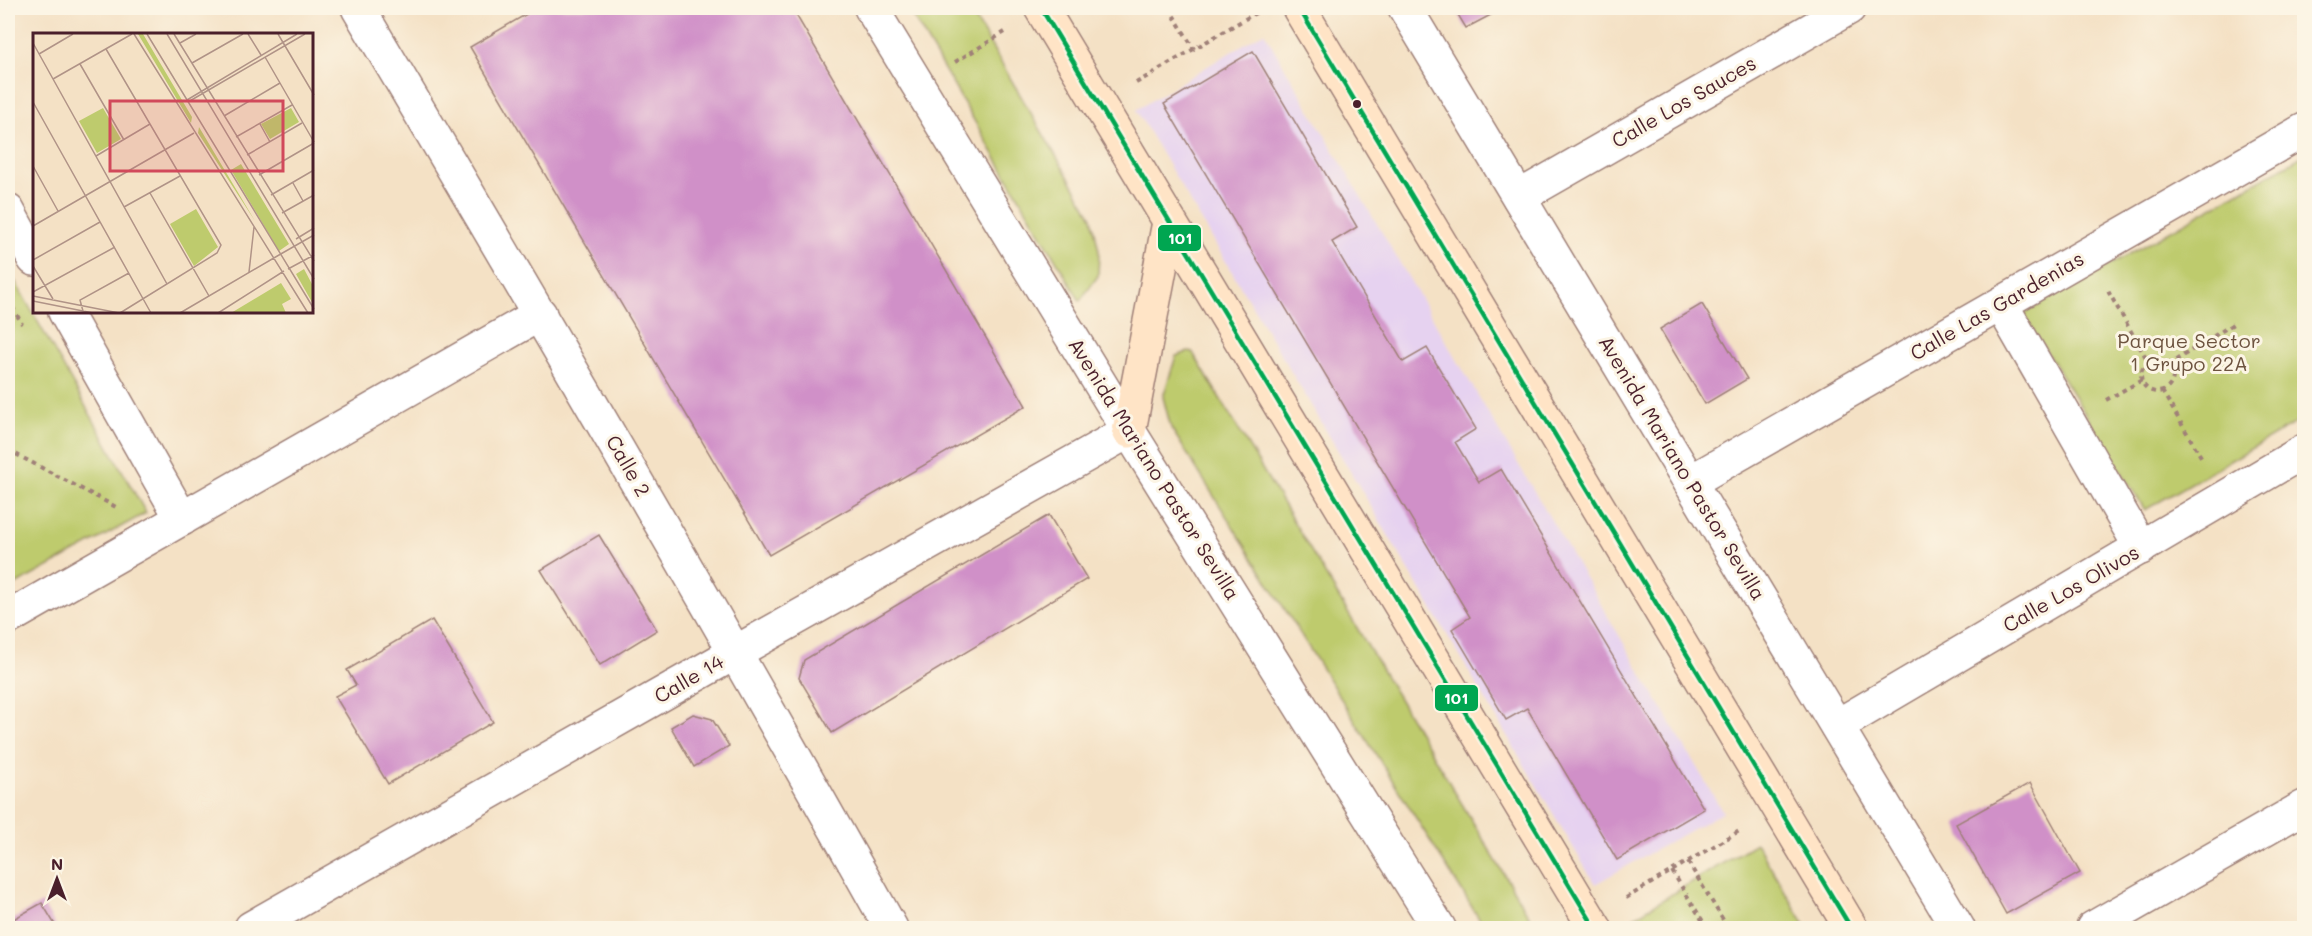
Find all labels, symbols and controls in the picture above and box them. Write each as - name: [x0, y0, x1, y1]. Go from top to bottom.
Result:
- inset map: [33, 33, 314, 314]
- street label: Calle Los Sauces: [1607, 49, 1760, 153]
- unlabelled marker: [1351, 98, 1363, 110]
- line badge: 101: [1157, 224, 1202, 252]
- text: 101: [1168, 227, 1192, 248]
- street label: Calle Las Gardenias: [1905, 245, 2088, 365]
- park label: Parque Sector 1 Grupo 22A: [2117, 327, 2261, 376]
- street label: Avenida Mariano Pastor Sevilla: [1593, 330, 1772, 605]
- street label: Avenida Mariano Pastor Sevilla: [1063, 333, 1246, 604]
- street label: Calle 2: [601, 430, 657, 501]
- street label: Calle Los Olivos: [1998, 539, 2143, 638]
- street label: Calle 14: [649, 648, 728, 708]
- line badge: 101: [1434, 684, 1479, 712]
- text: 101: [1444, 687, 1468, 708]
- north arrow: [27, 849, 87, 909]
- text: N: [51, 853, 63, 874]

